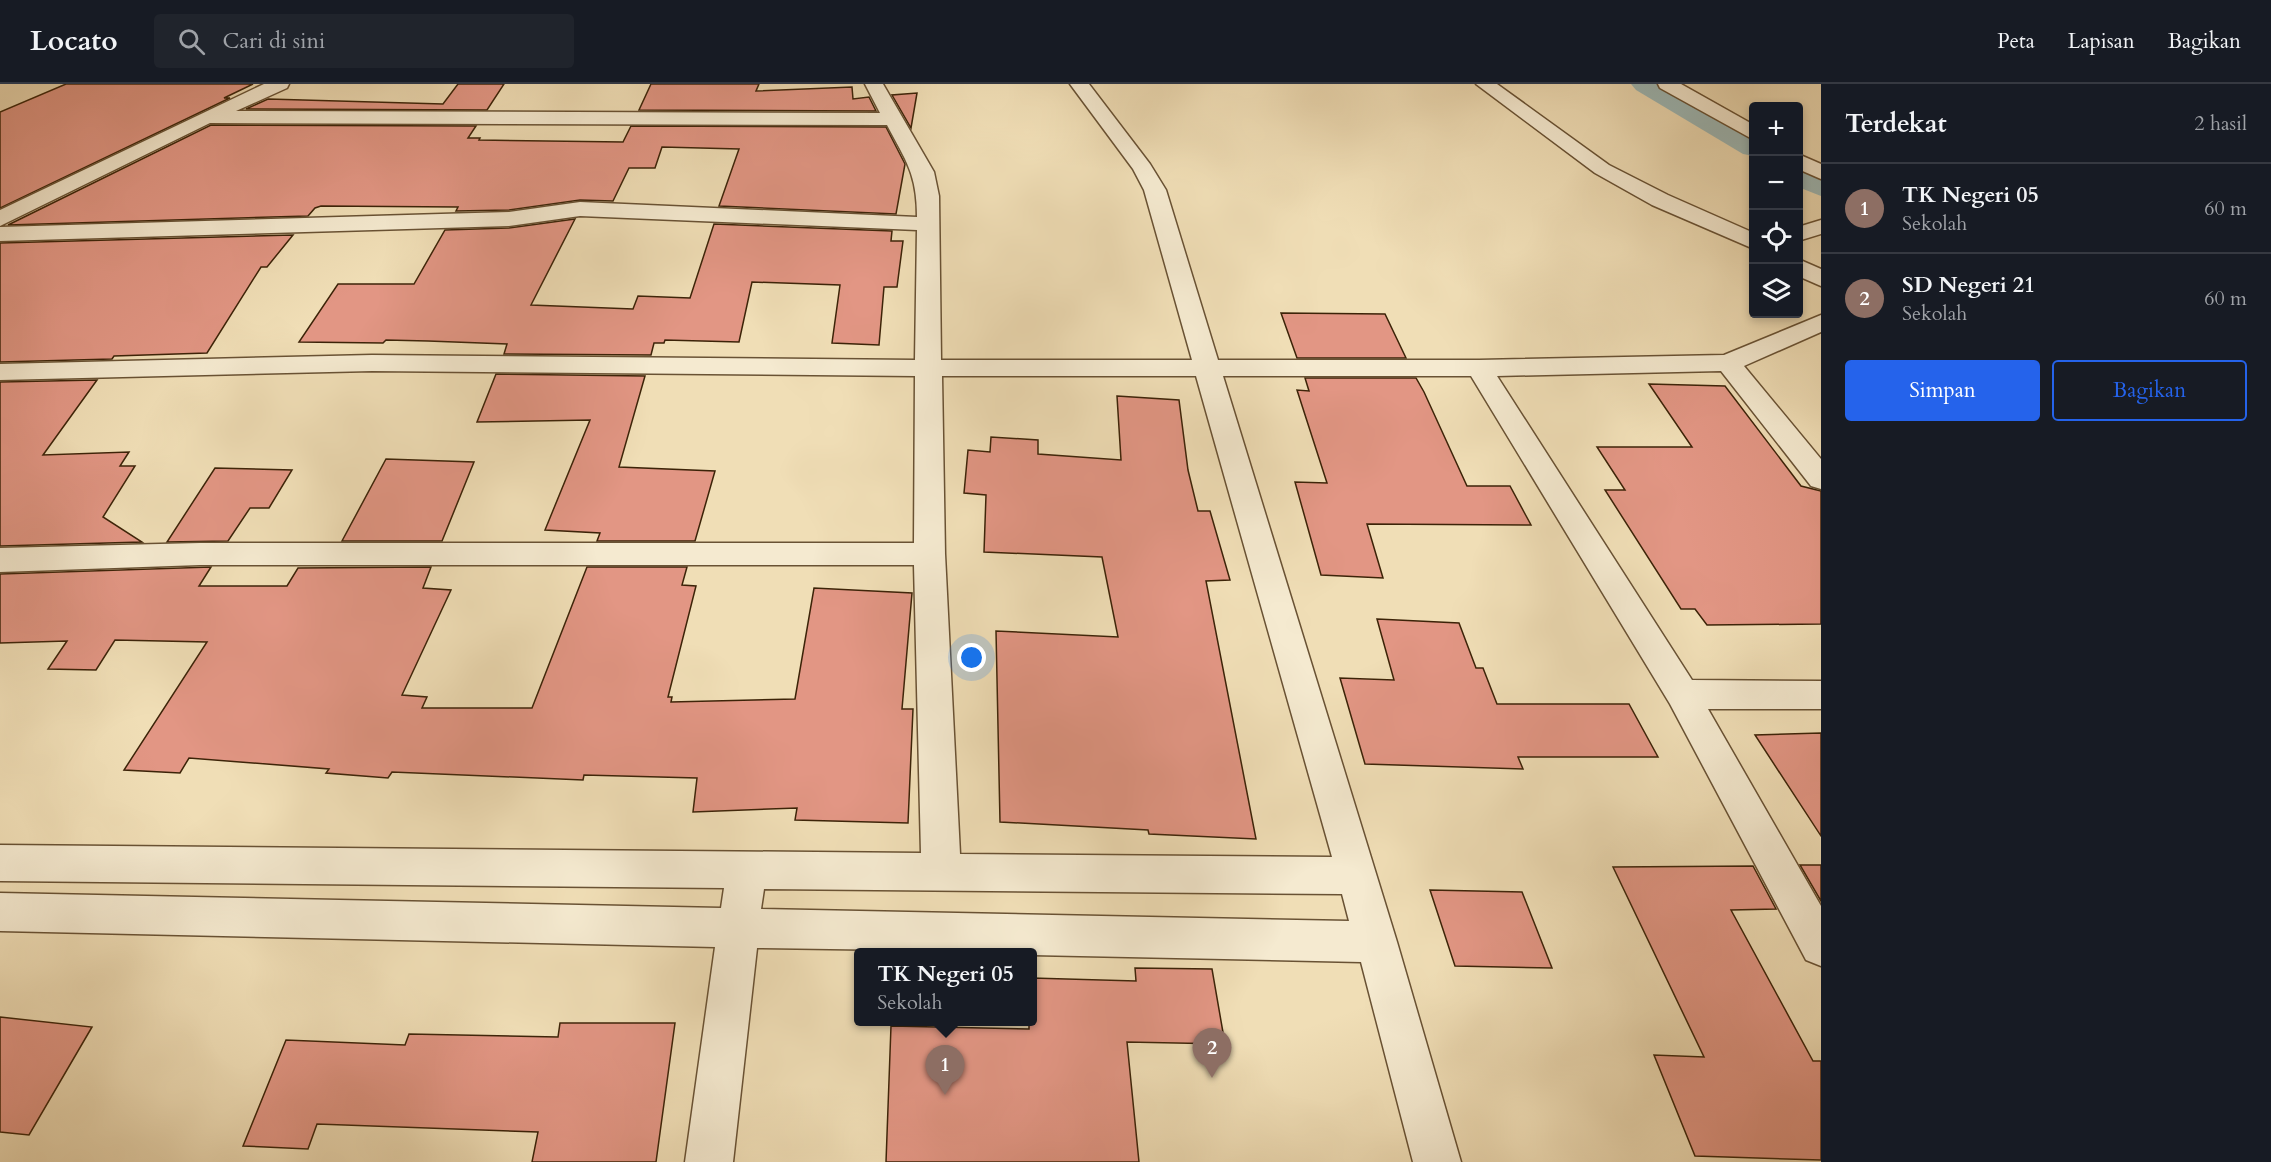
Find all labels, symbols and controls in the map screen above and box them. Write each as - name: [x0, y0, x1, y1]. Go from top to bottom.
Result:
- search box: [154, 14, 574, 68]
- text: Locato: [30, 22, 118, 60]
- icon: search: [175, 25, 208, 58]
- text: Cari di sini: [223, 26, 325, 56]
- text: Peta: [1997, 27, 2035, 56]
- text: Lapisan: [2068, 27, 2135, 56]
- text: Bagikan: [2168, 27, 2241, 56]
- map controls: [1749, 102, 1803, 318]
- button: +: [1749, 102, 1803, 156]
- text: Terdekat: [1845, 106, 1947, 141]
- text: 2 hasil: [2194, 110, 2247, 137]
- button: −: [1749, 156, 1803, 210]
- text: TK Negeri 05: [1902, 180, 2039, 210]
- text: 1: [1859, 195, 1870, 222]
- text: 60 m: [2204, 195, 2247, 222]
- button: locate: [1749, 210, 1803, 264]
- text: Sekolah: [1902, 210, 1967, 237]
- button: layers: [1749, 264, 1803, 318]
- text: SD Negeri 21: [1902, 270, 2035, 300]
- text: 2: [1859, 285, 1870, 312]
- text: 60 m: [2204, 285, 2247, 312]
- text: Sekolah: [1902, 300, 1967, 327]
- button: Simpan: [1845, 360, 2040, 421]
- button: Bagikan: [2052, 360, 2247, 421]
- your location: [957, 643, 986, 672]
- popup: [854, 948, 1037, 1026]
- text: TK Negeri 05: [877, 959, 1014, 989]
- text: Sekolah: [877, 989, 942, 1016]
- pin: 2: [1192, 1028, 1232, 1078]
- pin: 1: [926, 1046, 964, 1095]

